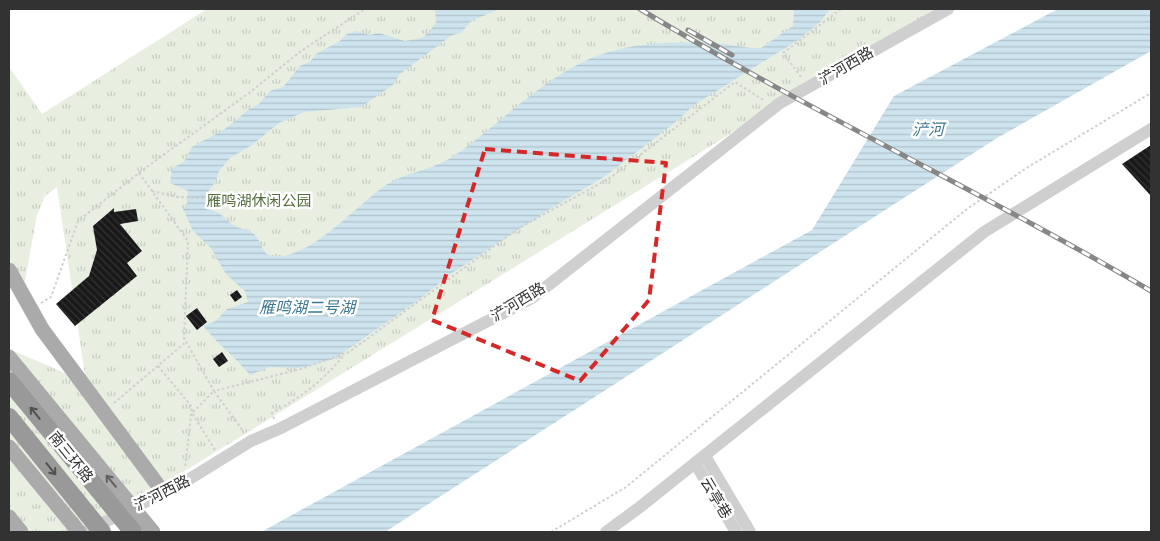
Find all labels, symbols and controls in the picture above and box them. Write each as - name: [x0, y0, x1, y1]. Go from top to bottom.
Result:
- street label: 浐河西路: [815, 41, 877, 91]
- water label: 浐河: [912, 118, 947, 141]
- park label: 雁鸣湖休闲公园: [206, 190, 312, 212]
- street label: 浐河西路: [487, 277, 549, 327]
- water label: 雁鸣湖二号湖: [259, 296, 358, 319]
- one-way arrow: [30, 407, 41, 420]
- street label: 南三环路: [44, 427, 98, 487]
- one-way arrow: [45, 462, 56, 475]
- street label: 浐河西路: [130, 470, 194, 516]
- street label: 云亭巷: [695, 473, 737, 523]
- one-way arrow: [106, 475, 117, 488]

